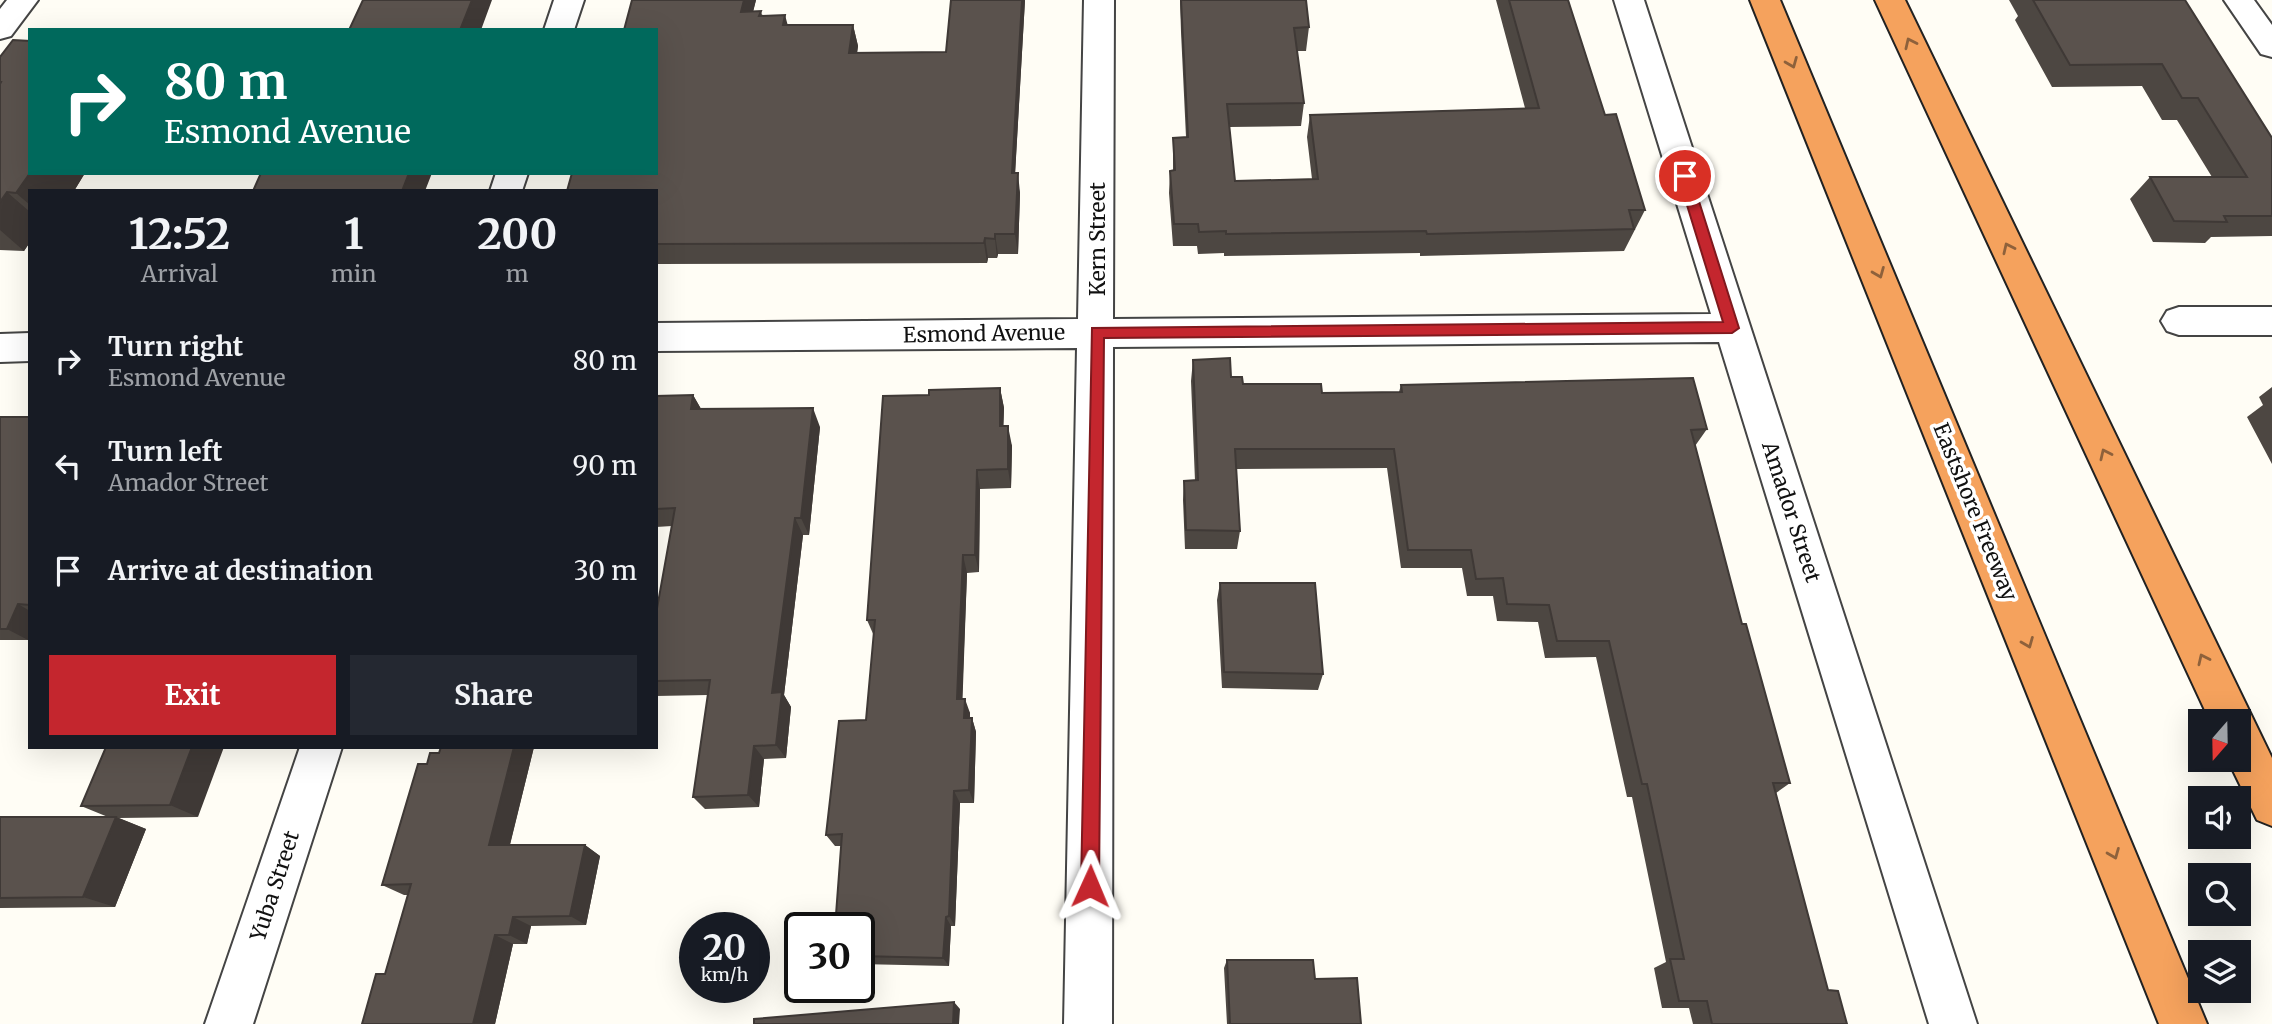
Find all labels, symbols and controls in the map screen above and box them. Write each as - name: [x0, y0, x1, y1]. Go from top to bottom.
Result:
- one-way arrow: [1905, 38, 1919, 50]
- text: 80 m: [164, 51, 287, 112]
- icon: right: [49, 56, 140, 147]
- one-way arrow: [1783, 56, 1797, 68]
- text: Esmond Avenue: [164, 112, 411, 152]
- pin: [1655, 146, 1715, 206]
- icon: arrive: [1666, 157, 1704, 195]
- street label: Kern Street: [1084, 182, 1111, 296]
- text: 12:52: [129, 208, 230, 260]
- text: 1: [344, 208, 363, 260]
- text: 200: [477, 208, 557, 260]
- one-way arrow: [2002, 243, 2016, 255]
- text: Arrival: [141, 259, 218, 288]
- text: min: [331, 259, 376, 288]
- text: m: [506, 259, 529, 288]
- one-way arrow: [1870, 267, 1884, 279]
- street label: Esmond Avenue: [903, 319, 1065, 348]
- text: Turn right: [108, 330, 243, 363]
- icon: right: [49, 342, 87, 380]
- text: 80 m: [573, 344, 637, 377]
- text: Esmond Avenue: [108, 363, 286, 392]
- street label: Eastshore Freeway: [1927, 419, 2024, 605]
- text: Turn left: [108, 435, 222, 468]
- street label: Amador Street: [1756, 437, 1827, 586]
- icon: left: [49, 447, 87, 485]
- text: 90 m: [573, 449, 637, 482]
- one-way arrow: [2100, 449, 2114, 461]
- text: Amador Street: [108, 468, 268, 497]
- icon: arrive: [49, 552, 87, 590]
- text: Arrive at destination: [108, 554, 373, 587]
- text: 30 m: [574, 554, 637, 587]
- one-way arrow: [2020, 636, 2034, 648]
- one-way arrow: [2197, 654, 2211, 666]
- button: Exit: [49, 655, 336, 735]
- button: Share: [350, 655, 637, 735]
- north arrow: [2188, 709, 2250, 772]
- map controls: [2188, 709, 2251, 1003]
- button: sound: [2188, 786, 2251, 849]
- street label: Yuba Street: [244, 827, 305, 945]
- one-way arrow: [2105, 847, 2119, 859]
- position arrow: [1053, 849, 1127, 923]
- button: search: [2188, 863, 2251, 926]
- speed limit sign: 30: [784, 912, 875, 1003]
- text: 20: [703, 926, 746, 970]
- button: layers: [2188, 940, 2251, 1003]
- text: km/h: [701, 963, 748, 986]

